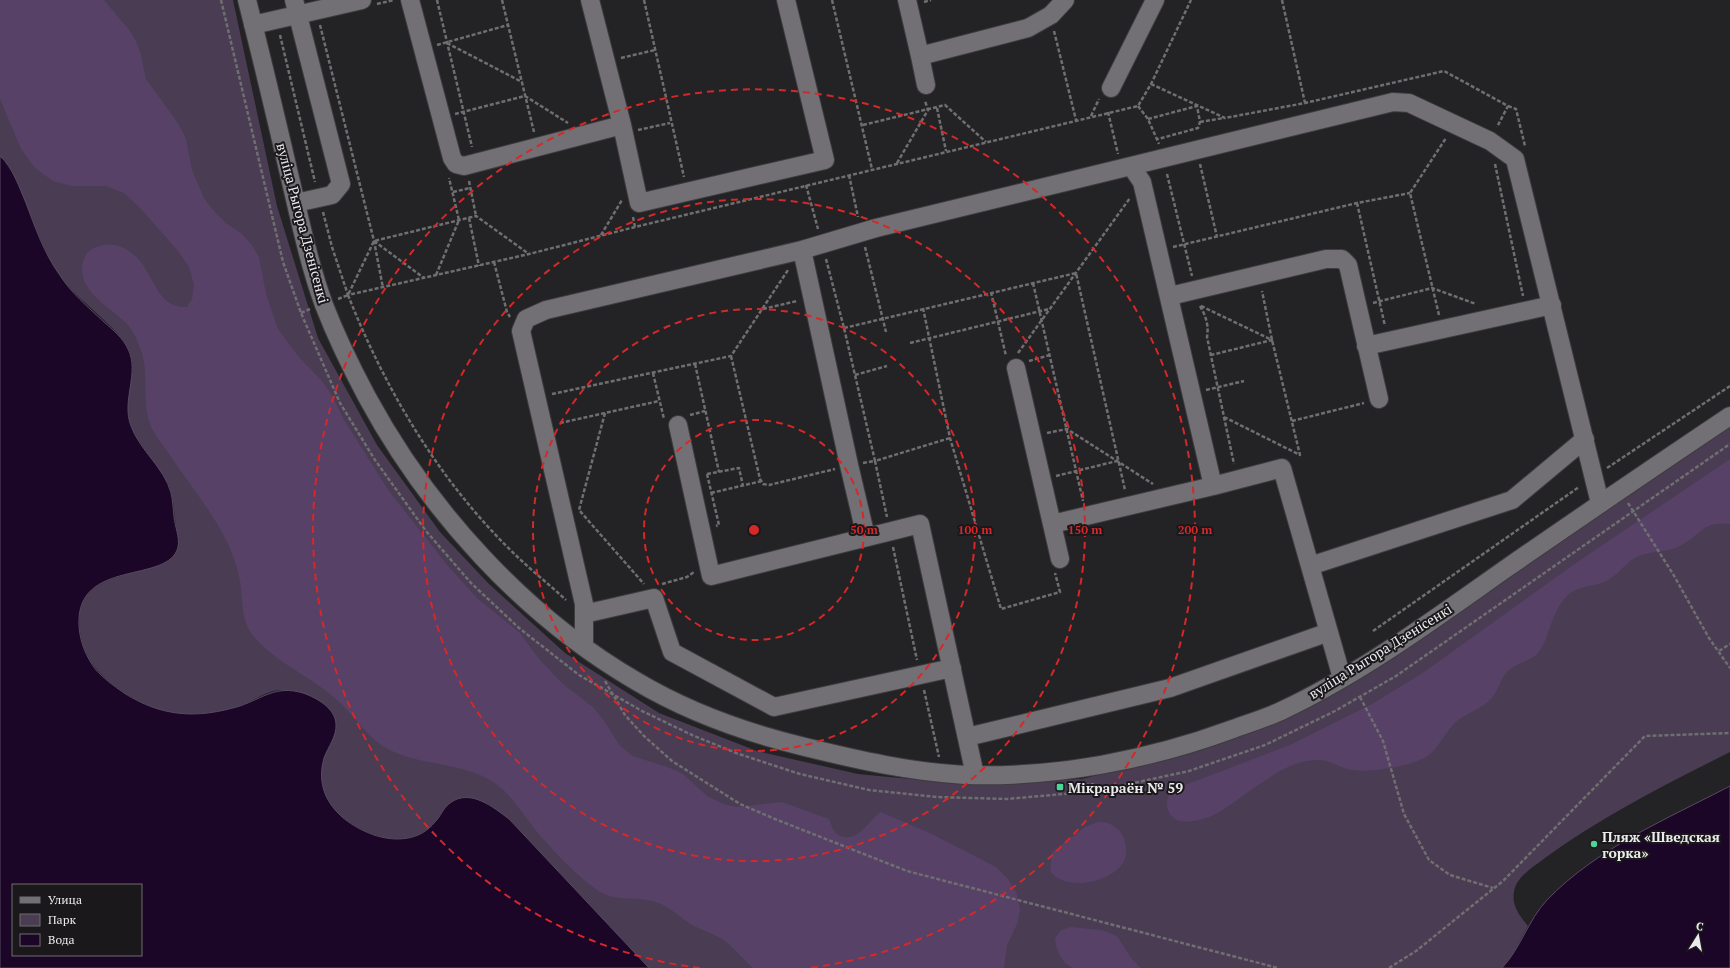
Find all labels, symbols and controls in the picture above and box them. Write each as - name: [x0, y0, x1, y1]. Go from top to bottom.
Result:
- street label: вуліца Рыгора Дзенісенкі: [272, 141, 334, 305]
- text: 50 m: [850, 522, 878, 537]
- text: 100 m: [958, 522, 992, 537]
- text: 150 m: [1068, 522, 1102, 537]
- text: 200 m: [1178, 522, 1212, 537]
- centre of rings: [747, 523, 761, 537]
- street label: вуліца Рыгора Дзенісенкі: [1305, 599, 1455, 703]
- place label: Мікрараён № 59: [1068, 778, 1183, 797]
- marker: Мікрараён № 59: [1055, 782, 1065, 792]
- place label: Пляж «Шведская горка»: [1602, 827, 1720, 862]
- marker: Пляж «Шведская горка»: [1589, 839, 1599, 849]
- legend: [12, 884, 142, 956]
- text: Улица: [48, 892, 82, 907]
- text: Парк: [48, 912, 76, 927]
- north arrow: [1678, 916, 1718, 956]
- text: С: [1695, 919, 1705, 934]
- text: Вода: [48, 932, 75, 947]

